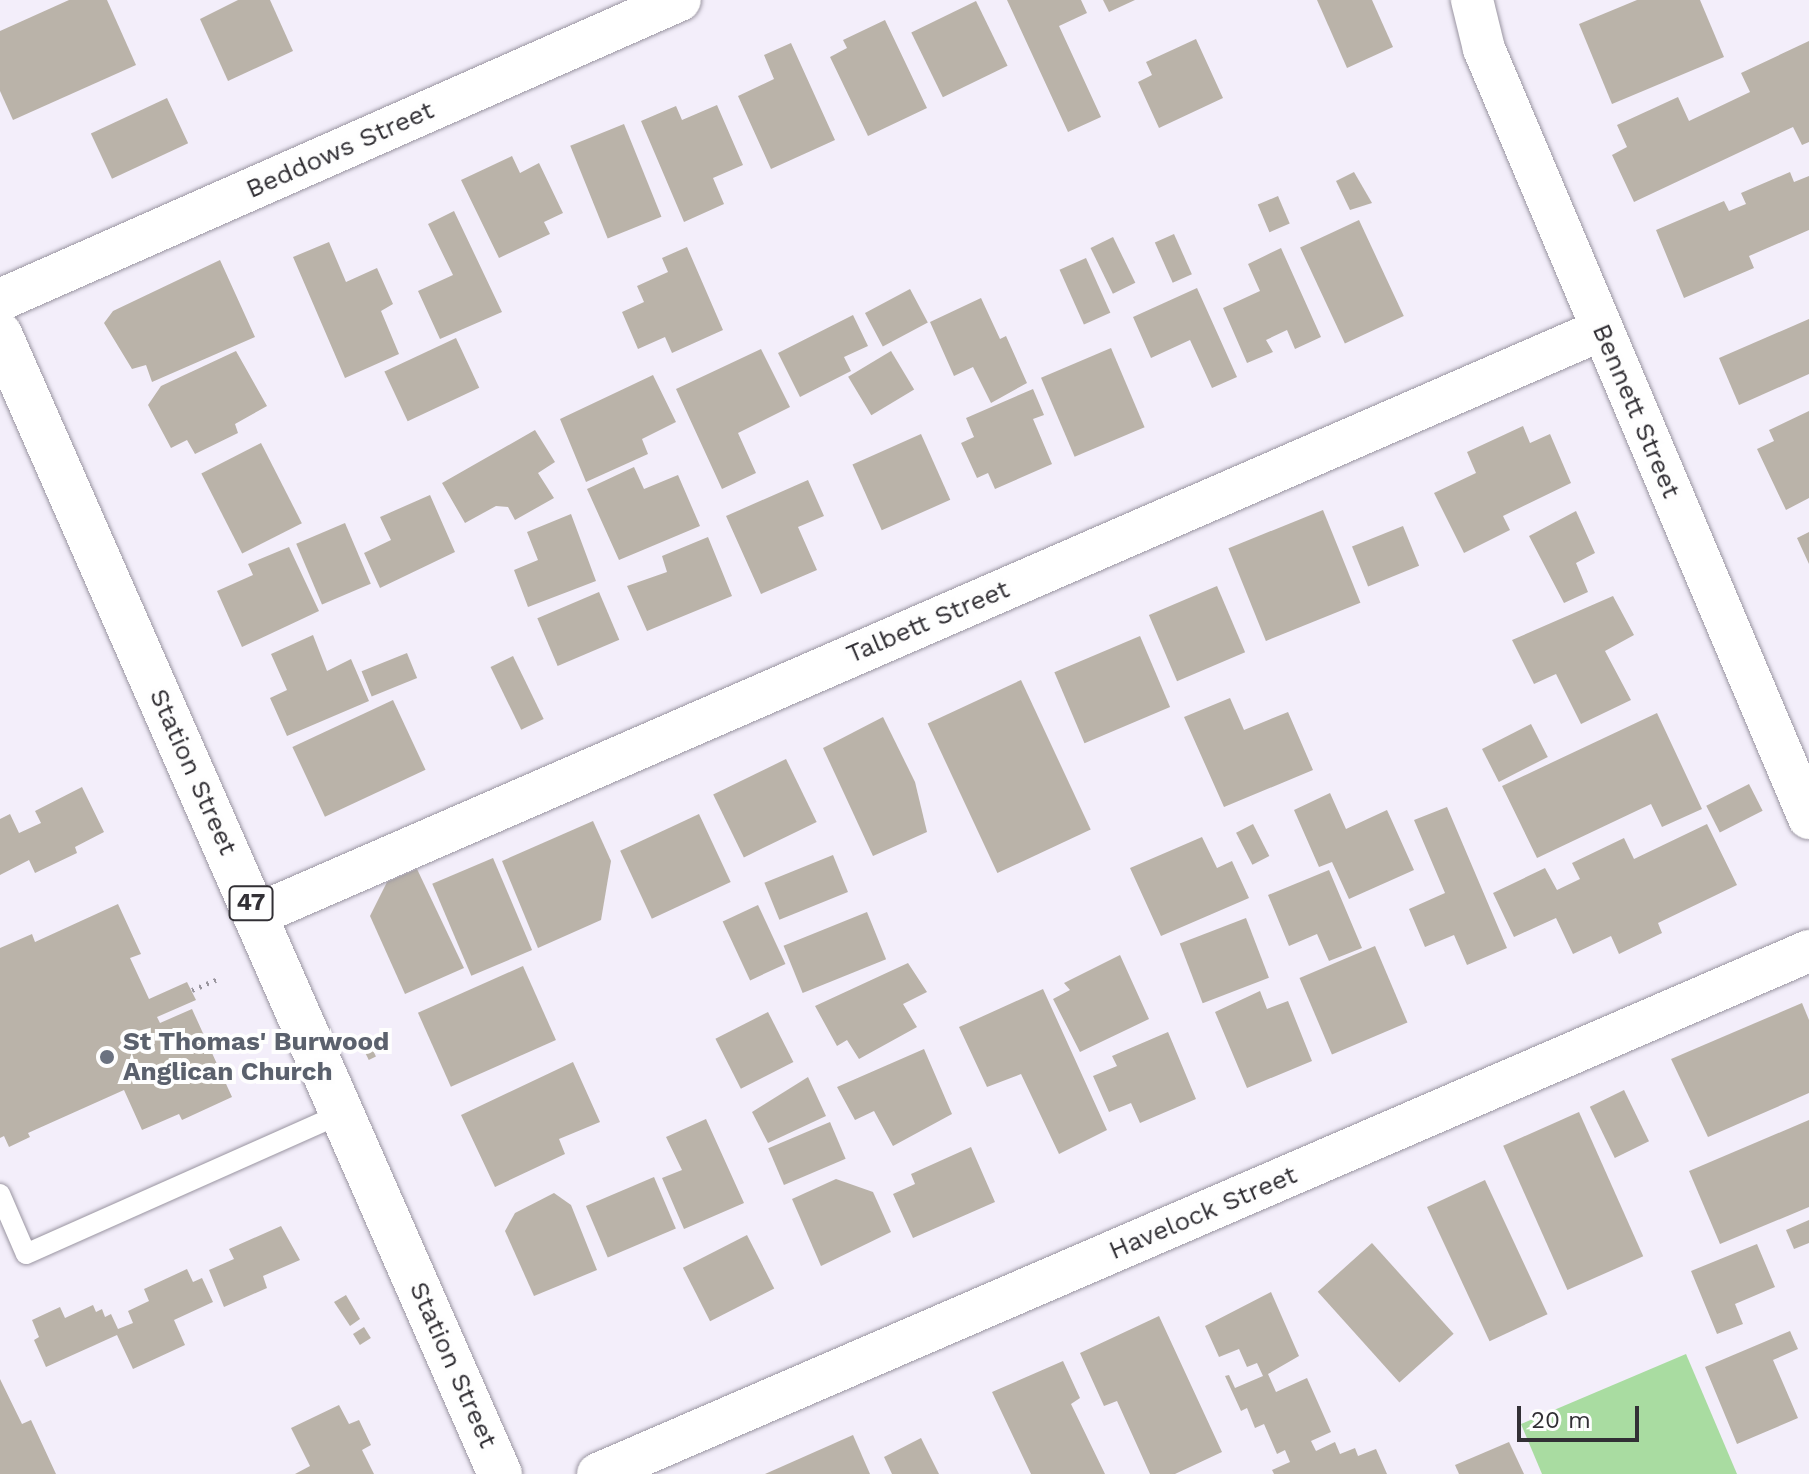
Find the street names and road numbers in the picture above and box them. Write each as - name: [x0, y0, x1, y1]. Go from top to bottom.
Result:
- street label: Beddows Street: [241, 95, 439, 205]
- street label: Bennett Street: [1585, 319, 1687, 503]
- street label: Talbett Street: [842, 574, 1014, 670]
- street label: Station Street: [142, 684, 244, 860]
- road number: 47: [227, 883, 275, 923]
- street label: Havelock Street: [1104, 1159, 1302, 1267]
- street label: Station Street: [402, 1277, 504, 1453]

